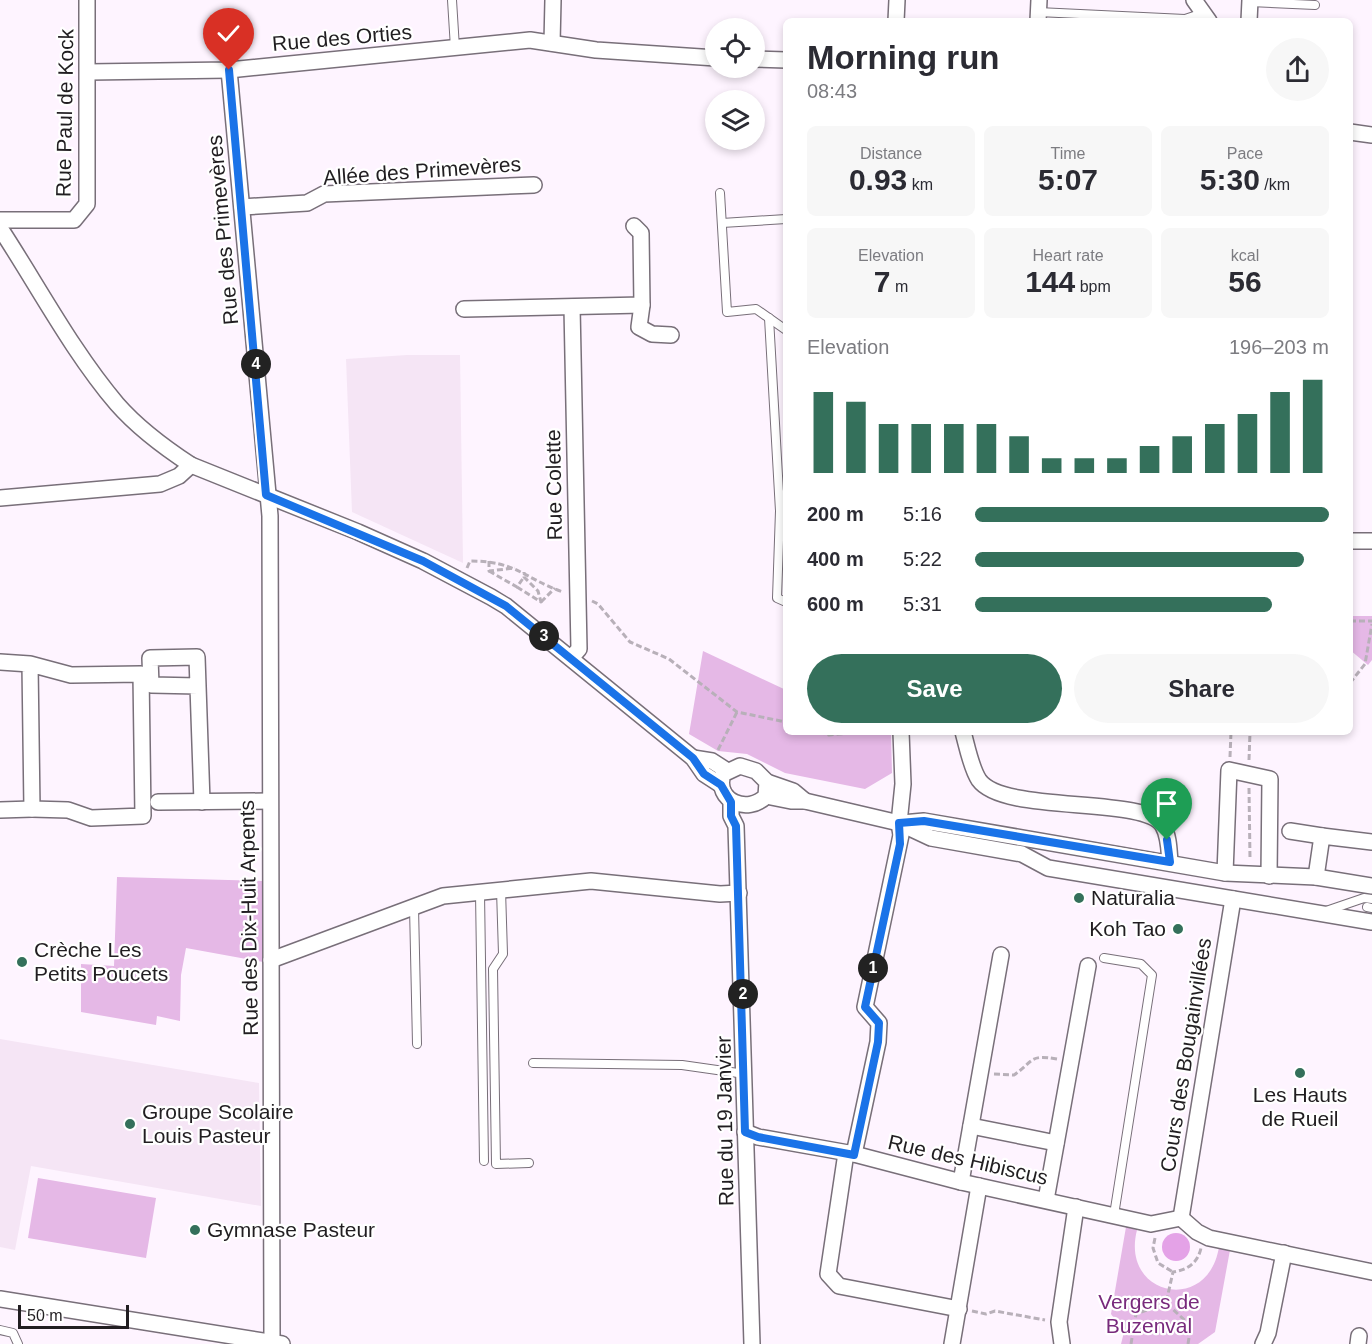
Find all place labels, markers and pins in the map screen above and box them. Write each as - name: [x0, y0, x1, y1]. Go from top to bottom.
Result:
- pin: [203, 8, 254, 70]
- pin: 4: [241, 349, 271, 379]
- pin: 3: [529, 621, 559, 651]
- pin: [1141, 778, 1192, 840]
- place label: Naturalia: [1091, 886, 1175, 909]
- marker: Naturalia: [1072, 891, 1086, 905]
- place label: Koh Tao: [1089, 917, 1166, 940]
- marker: Koh Tao: [1171, 922, 1185, 936]
- place label: Crèche Les Petits Poucets: [34, 938, 168, 985]
- pin: 1: [858, 953, 888, 983]
- marker: Crèche Les Petits Poucets: [15, 955, 29, 969]
- pin: 2: [728, 979, 758, 1009]
- marker: Les Hauts de Rueil: [1293, 1066, 1307, 1080]
- place label: Les Hauts de Rueil: [1253, 1083, 1347, 1130]
- place label: Groupe Scolaire Louis Pasteur: [142, 1100, 294, 1147]
- marker: Groupe Scolaire Louis Pasteur: [123, 1117, 137, 1131]
- place label: Gymnase Pasteur: [207, 1218, 375, 1241]
- marker: Gymnase Pasteur: [188, 1223, 202, 1237]

